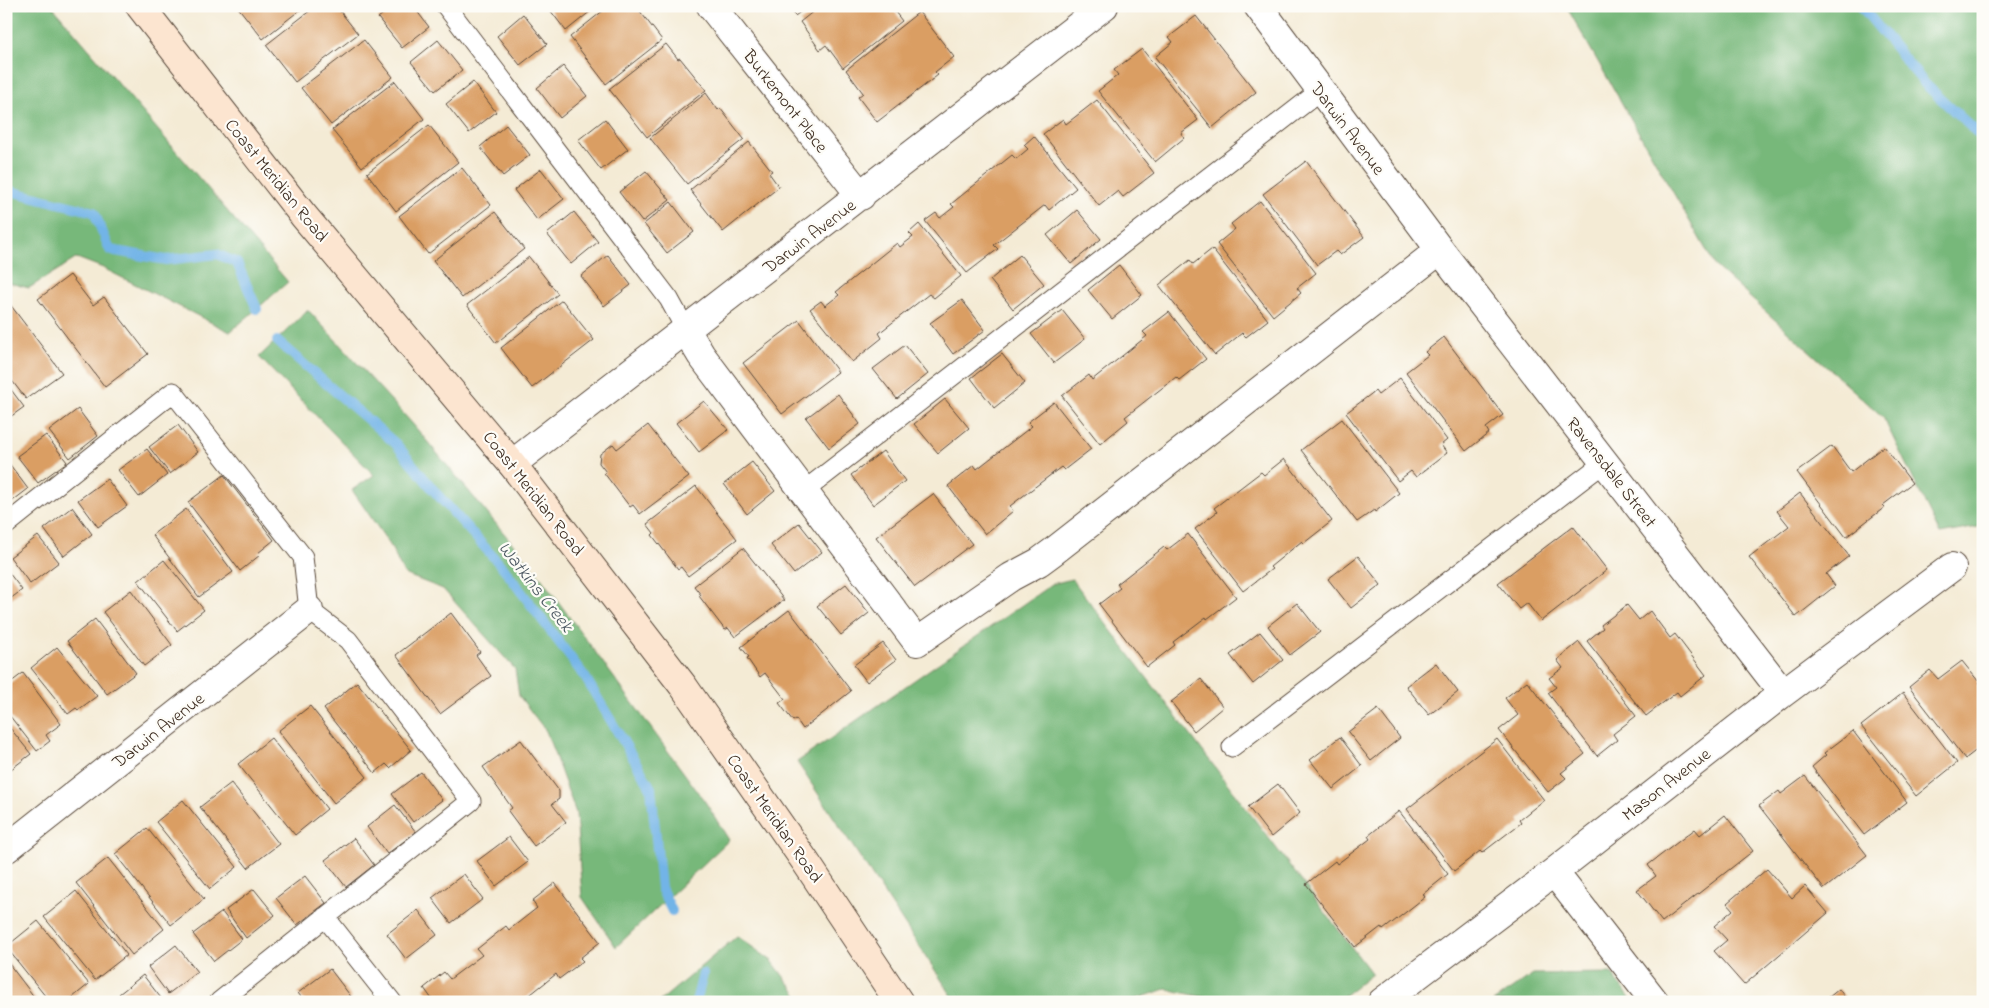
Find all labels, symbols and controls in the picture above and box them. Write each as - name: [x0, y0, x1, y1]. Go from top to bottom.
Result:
- street label: Burkemont Place: [735, 44, 834, 160]
- street label: Darwin Avenue: [1302, 76, 1391, 182]
- street label: Coast Meridian Road: [217, 114, 333, 249]
- street label: Darwin Avenue: [757, 193, 863, 282]
- street label: Ravensdale Street: [1559, 412, 1662, 534]
- street label: Coast Meridian Road: [475, 426, 589, 562]
- water label: Watkins Creek: [491, 536, 580, 639]
- street label: Darwin Avenue: [107, 687, 212, 777]
- street label: Mason Avenue: [1617, 742, 1718, 829]
- street label: Coast Meridian Road: [719, 749, 828, 889]

